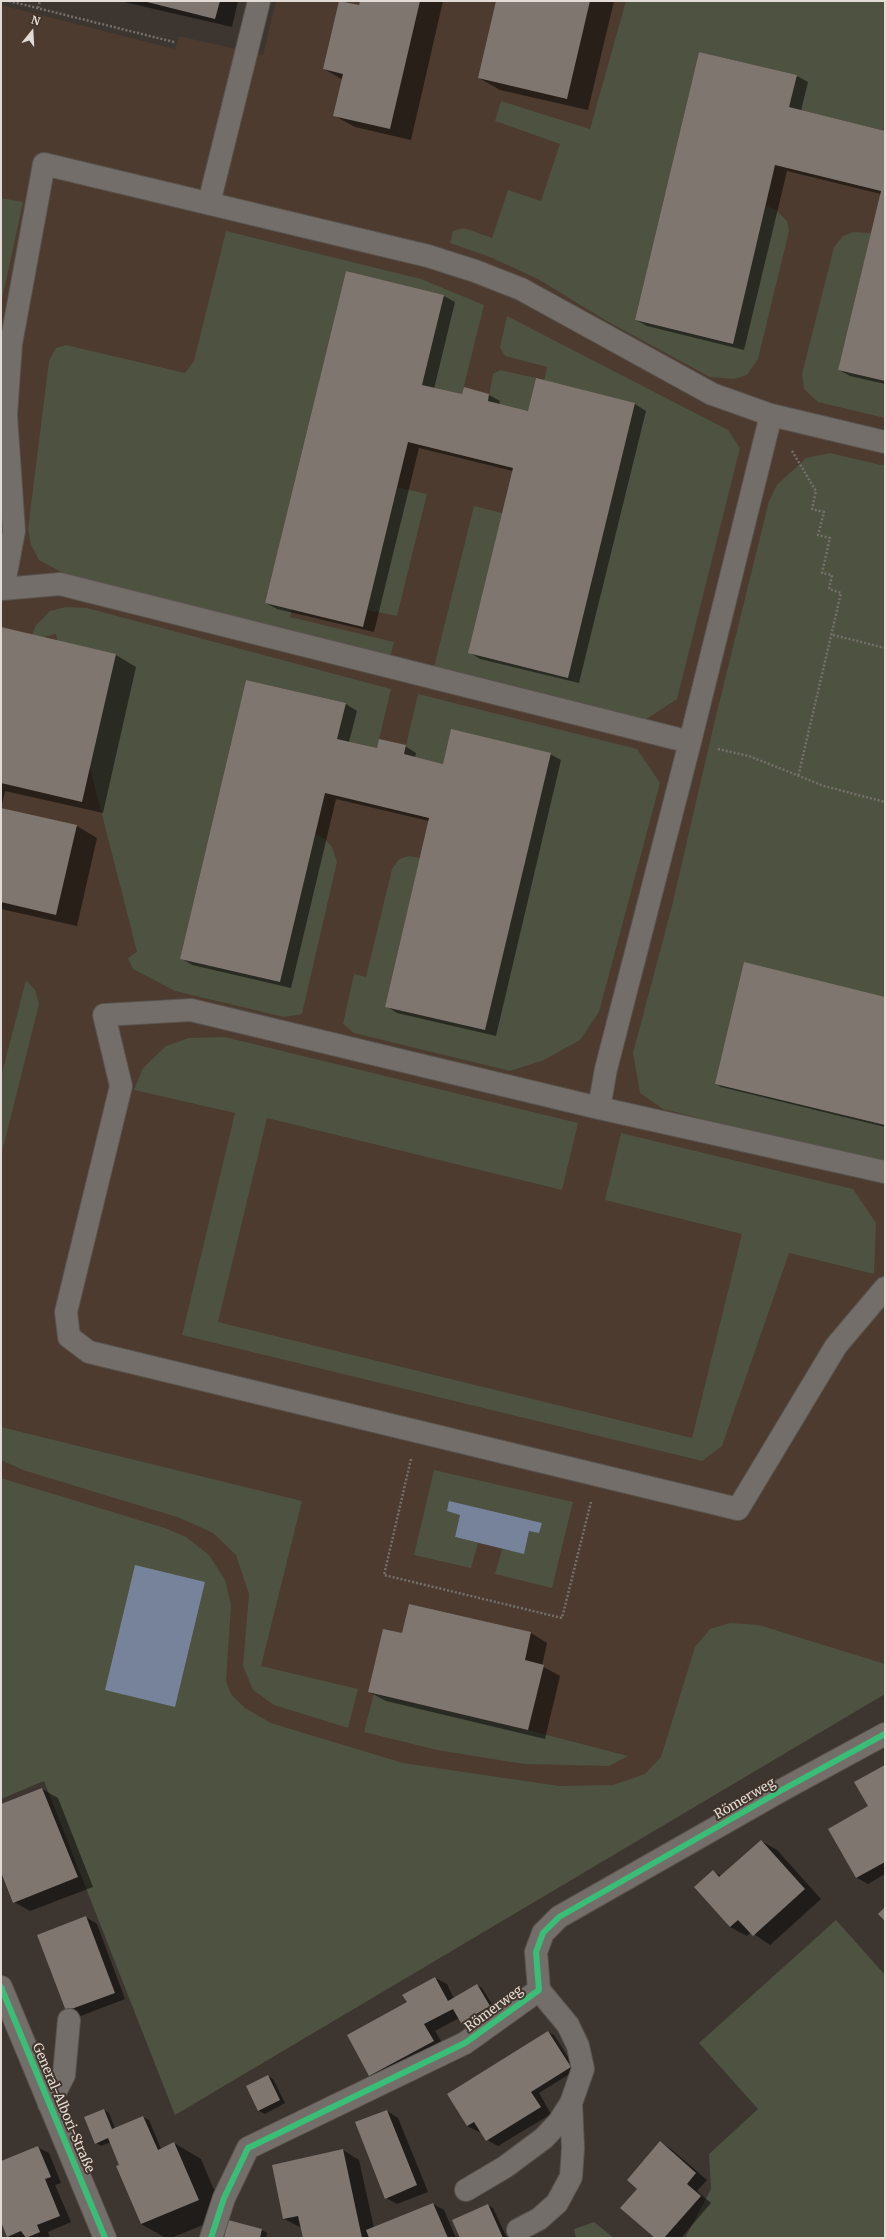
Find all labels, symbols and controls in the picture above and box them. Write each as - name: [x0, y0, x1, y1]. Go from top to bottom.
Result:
- north arrow: [12, 12, 52, 52]
- text: N: [29, 13, 42, 29]
- street label: Römerweg: [712, 1775, 778, 1823]
- street label: Römerweg: [462, 1983, 526, 2035]
- street label: General-Albori-Straße: [29, 2041, 97, 2175]

